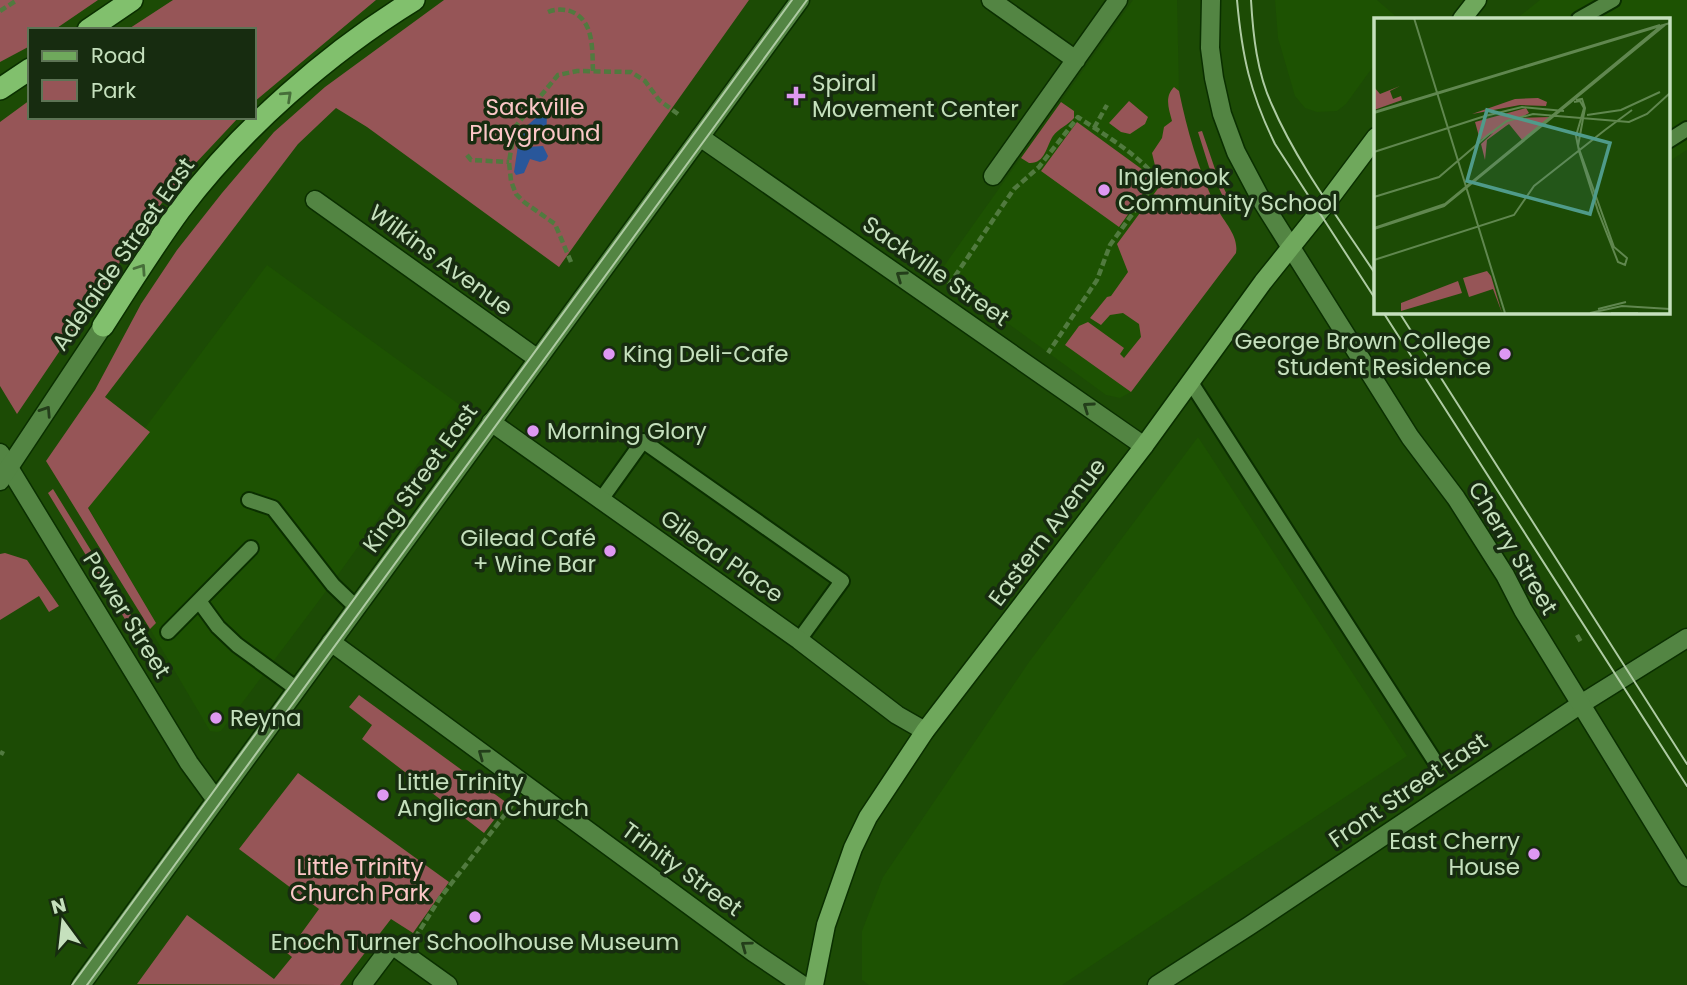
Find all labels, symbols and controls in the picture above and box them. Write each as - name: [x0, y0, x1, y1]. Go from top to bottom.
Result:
- inset map: [1374, 18, 1670, 313]
- legend: [28, 28, 256, 119]
- text: Road: [91, 41, 146, 70]
- place label: Spiral Movement Center: [812, 67, 1019, 125]
- text: Park: [91, 76, 136, 105]
- marker: Spiral Movement Center: [786, 86, 806, 106]
- park label: Sackville Playground: [469, 91, 601, 149]
- one-way arrow: [279, 92, 292, 105]
- street label: Adelaide Street East: [44, 151, 202, 357]
- place label: Inglenook Community School: [1118, 161, 1338, 219]
- marker: Inglenook Community School: [1096, 182, 1112, 198]
- street label: Wilkins Avenue: [363, 197, 519, 323]
- street label: Sackville Street: [856, 208, 1016, 334]
- one-way arrow: [132, 264, 145, 277]
- one-way arrow: [896, 272, 909, 284]
- place label: George Brown College Student Residence: [1235, 325, 1491, 383]
- place label: King Deli-Cafe: [623, 338, 789, 370]
- marker: King Deli-Cafe: [601, 346, 617, 362]
- marker: George Brown College Student Residence: [1497, 346, 1513, 362]
- street label: King Street East: [355, 397, 485, 559]
- one-way arrow: [1083, 402, 1096, 415]
- one-way arrow: [38, 406, 51, 419]
- place label: Morning Glory: [547, 415, 707, 447]
- marker: Morning Glory: [525, 423, 541, 439]
- street label: Eastern Avenue: [981, 451, 1113, 613]
- street label: Cherry Street: [1461, 475, 1565, 621]
- street label: Gilead Place: [654, 502, 790, 610]
- place label: Gilead Café + Wine Bar: [460, 522, 596, 580]
- marker: Gilead Café + Wine Bar: [602, 543, 618, 559]
- street label: Power Street: [75, 546, 179, 684]
- place label: Reyna: [230, 702, 301, 734]
- marker: Reyna: [208, 710, 224, 726]
- street label: Front Street East: [1322, 725, 1494, 855]
- one-way arrow: [478, 750, 491, 762]
- place label: Little Trinity Anglican Church: [397, 766, 589, 824]
- marker: Little Trinity Anglican Church: [375, 787, 391, 803]
- street label: Trinity Street: [615, 814, 749, 924]
- place label: East Cherry House: [1389, 825, 1520, 883]
- marker: East Cherry House: [1526, 846, 1542, 862]
- park label: Little Trinity Church Park: [290, 851, 430, 909]
- north arrow: [28, 887, 98, 957]
- text: N: [48, 891, 69, 921]
- marker: Enoch Turner Schoolhouse Museum: [467, 909, 483, 925]
- place label: Enoch Turner Schoolhouse Museum: [271, 926, 679, 958]
- one-way arrow: [741, 942, 754, 955]

